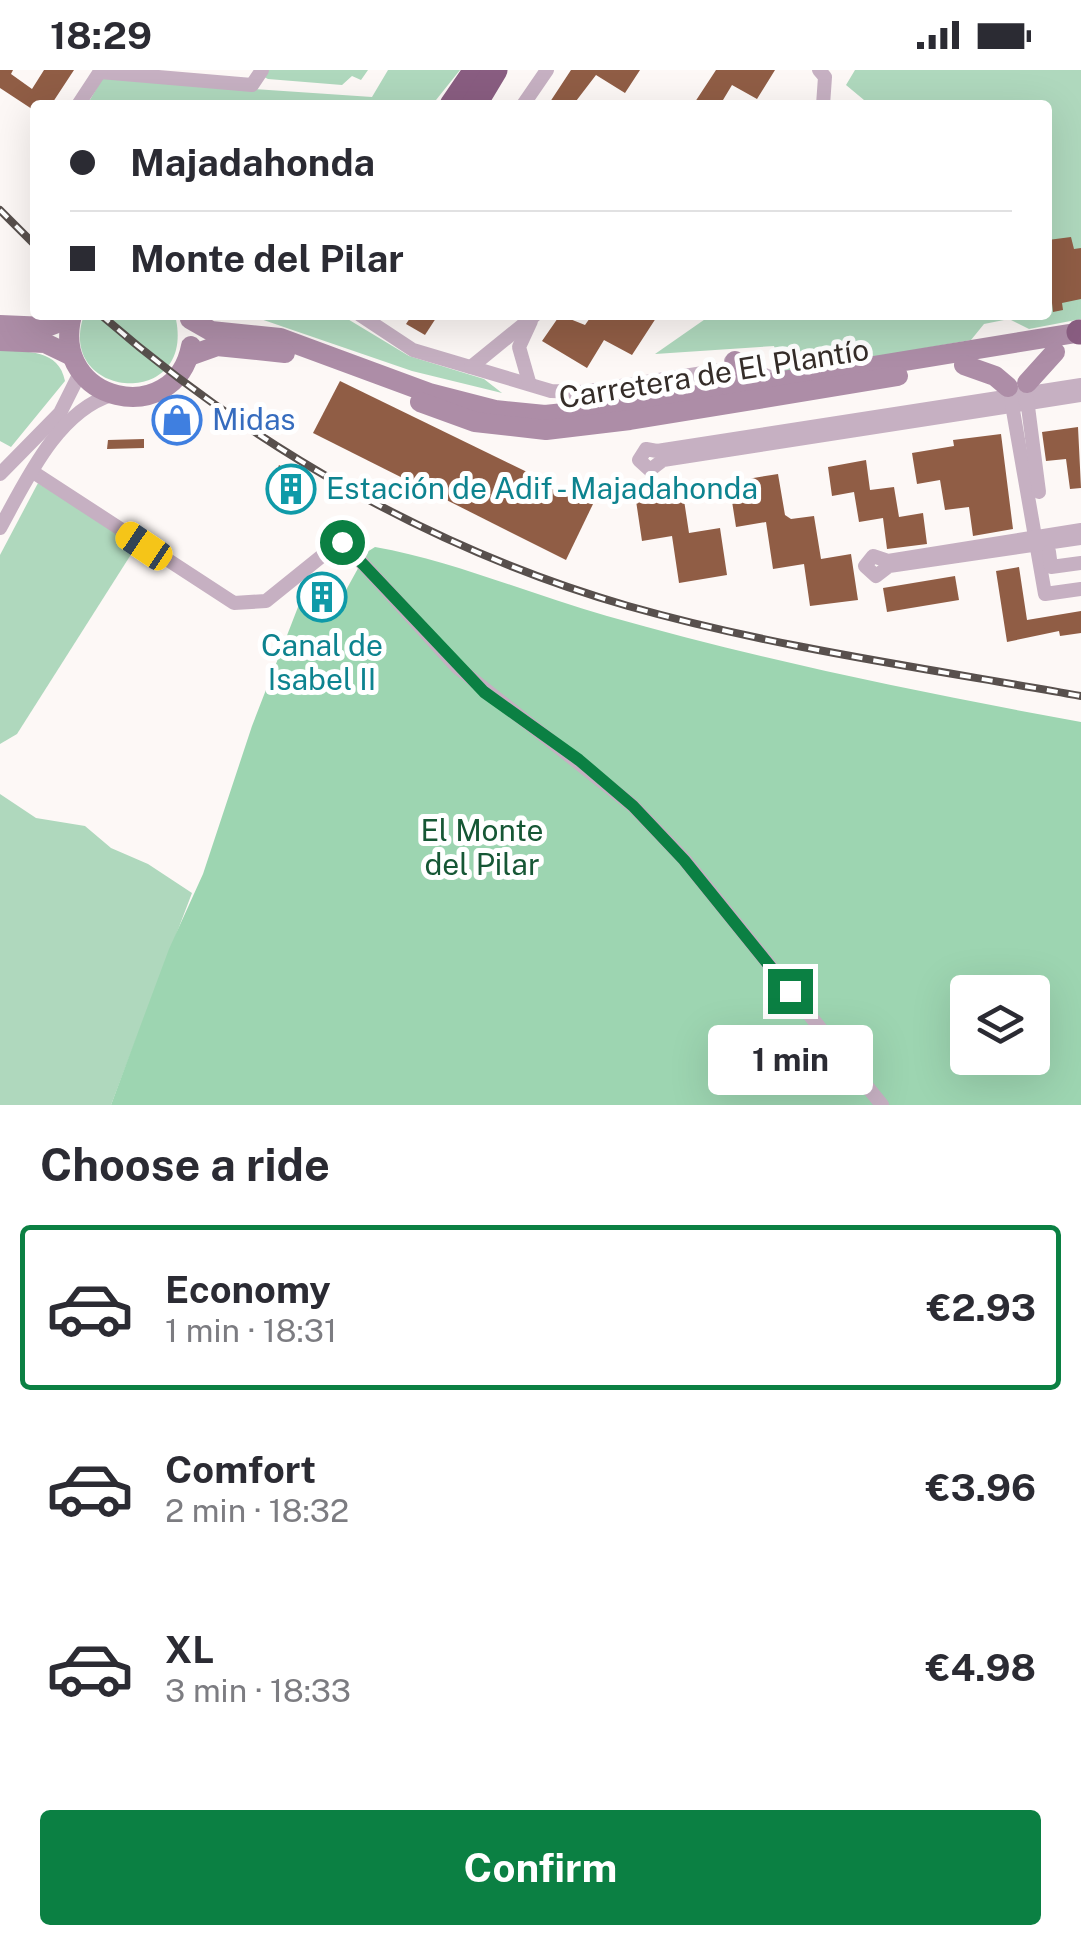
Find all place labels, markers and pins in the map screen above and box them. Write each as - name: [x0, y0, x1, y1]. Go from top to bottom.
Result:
- shop icon: Midas: [151, 394, 203, 446]
- place label: Midas: [212, 401, 296, 437]
- building icon: Estación de Adif - Majadahonda: [265, 463, 317, 515]
- place label: Estación de Adif - Majadahonda: [326, 470, 758, 506]
- building icon: Canal de Isabel II: [296, 571, 348, 623]
- place label: Canal de Isabel II: [261, 627, 383, 697]

